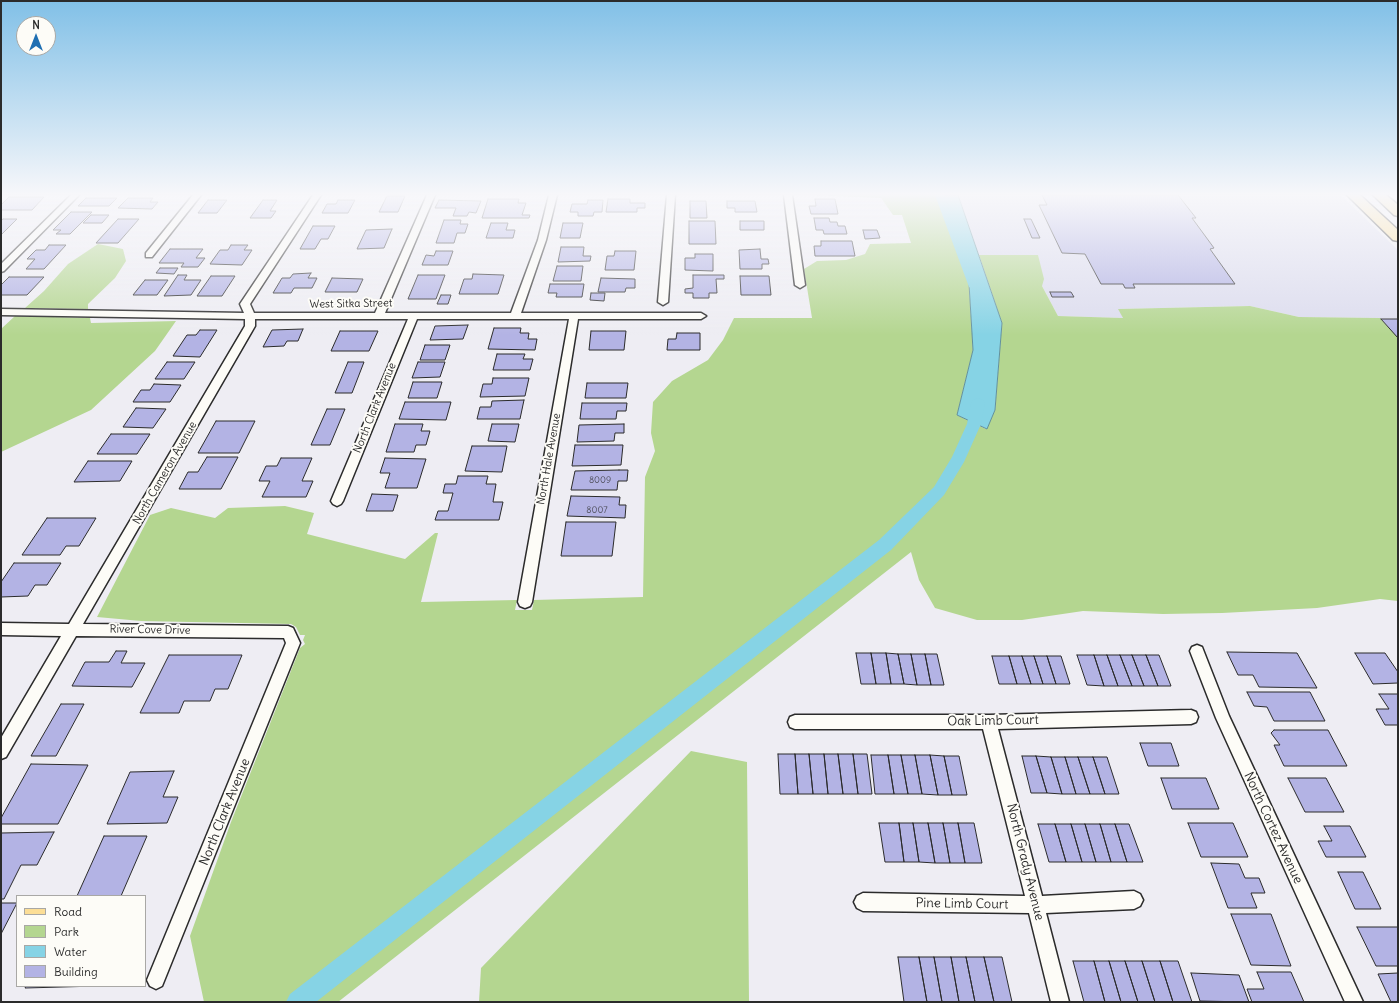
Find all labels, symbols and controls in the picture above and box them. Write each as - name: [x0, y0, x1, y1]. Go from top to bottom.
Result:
- north arrow: [16, 16, 56, 56]
- text: N: [32, 18, 40, 32]
- street label: West Sitka Street: [309, 297, 393, 311]
- street label: North Clark Avenue: [351, 361, 399, 455]
- street label: North Hale Avenue: [534, 412, 564, 506]
- street label: North Cameron Avenue: [130, 419, 200, 527]
- house number: 8009: [589, 475, 611, 485]
- house number: 8007: [586, 505, 608, 515]
- street label: River Cove Drive: [109, 623, 191, 637]
- street label: Oak Limb Court: [947, 712, 1039, 730]
- street label: North Clark Avenue: [196, 756, 254, 868]
- street label: North Cortez Avenue: [1240, 770, 1306, 886]
- street label: North Grady Avenue: [1003, 802, 1047, 922]
- legend: [16, 895, 146, 987]
- street label: Pine Limb Court: [915, 895, 1009, 913]
- text: Road: [54, 904, 82, 919]
- text: Park: [54, 924, 79, 939]
- text: Water: [54, 944, 87, 959]
- text: Building: [54, 964, 98, 979]

